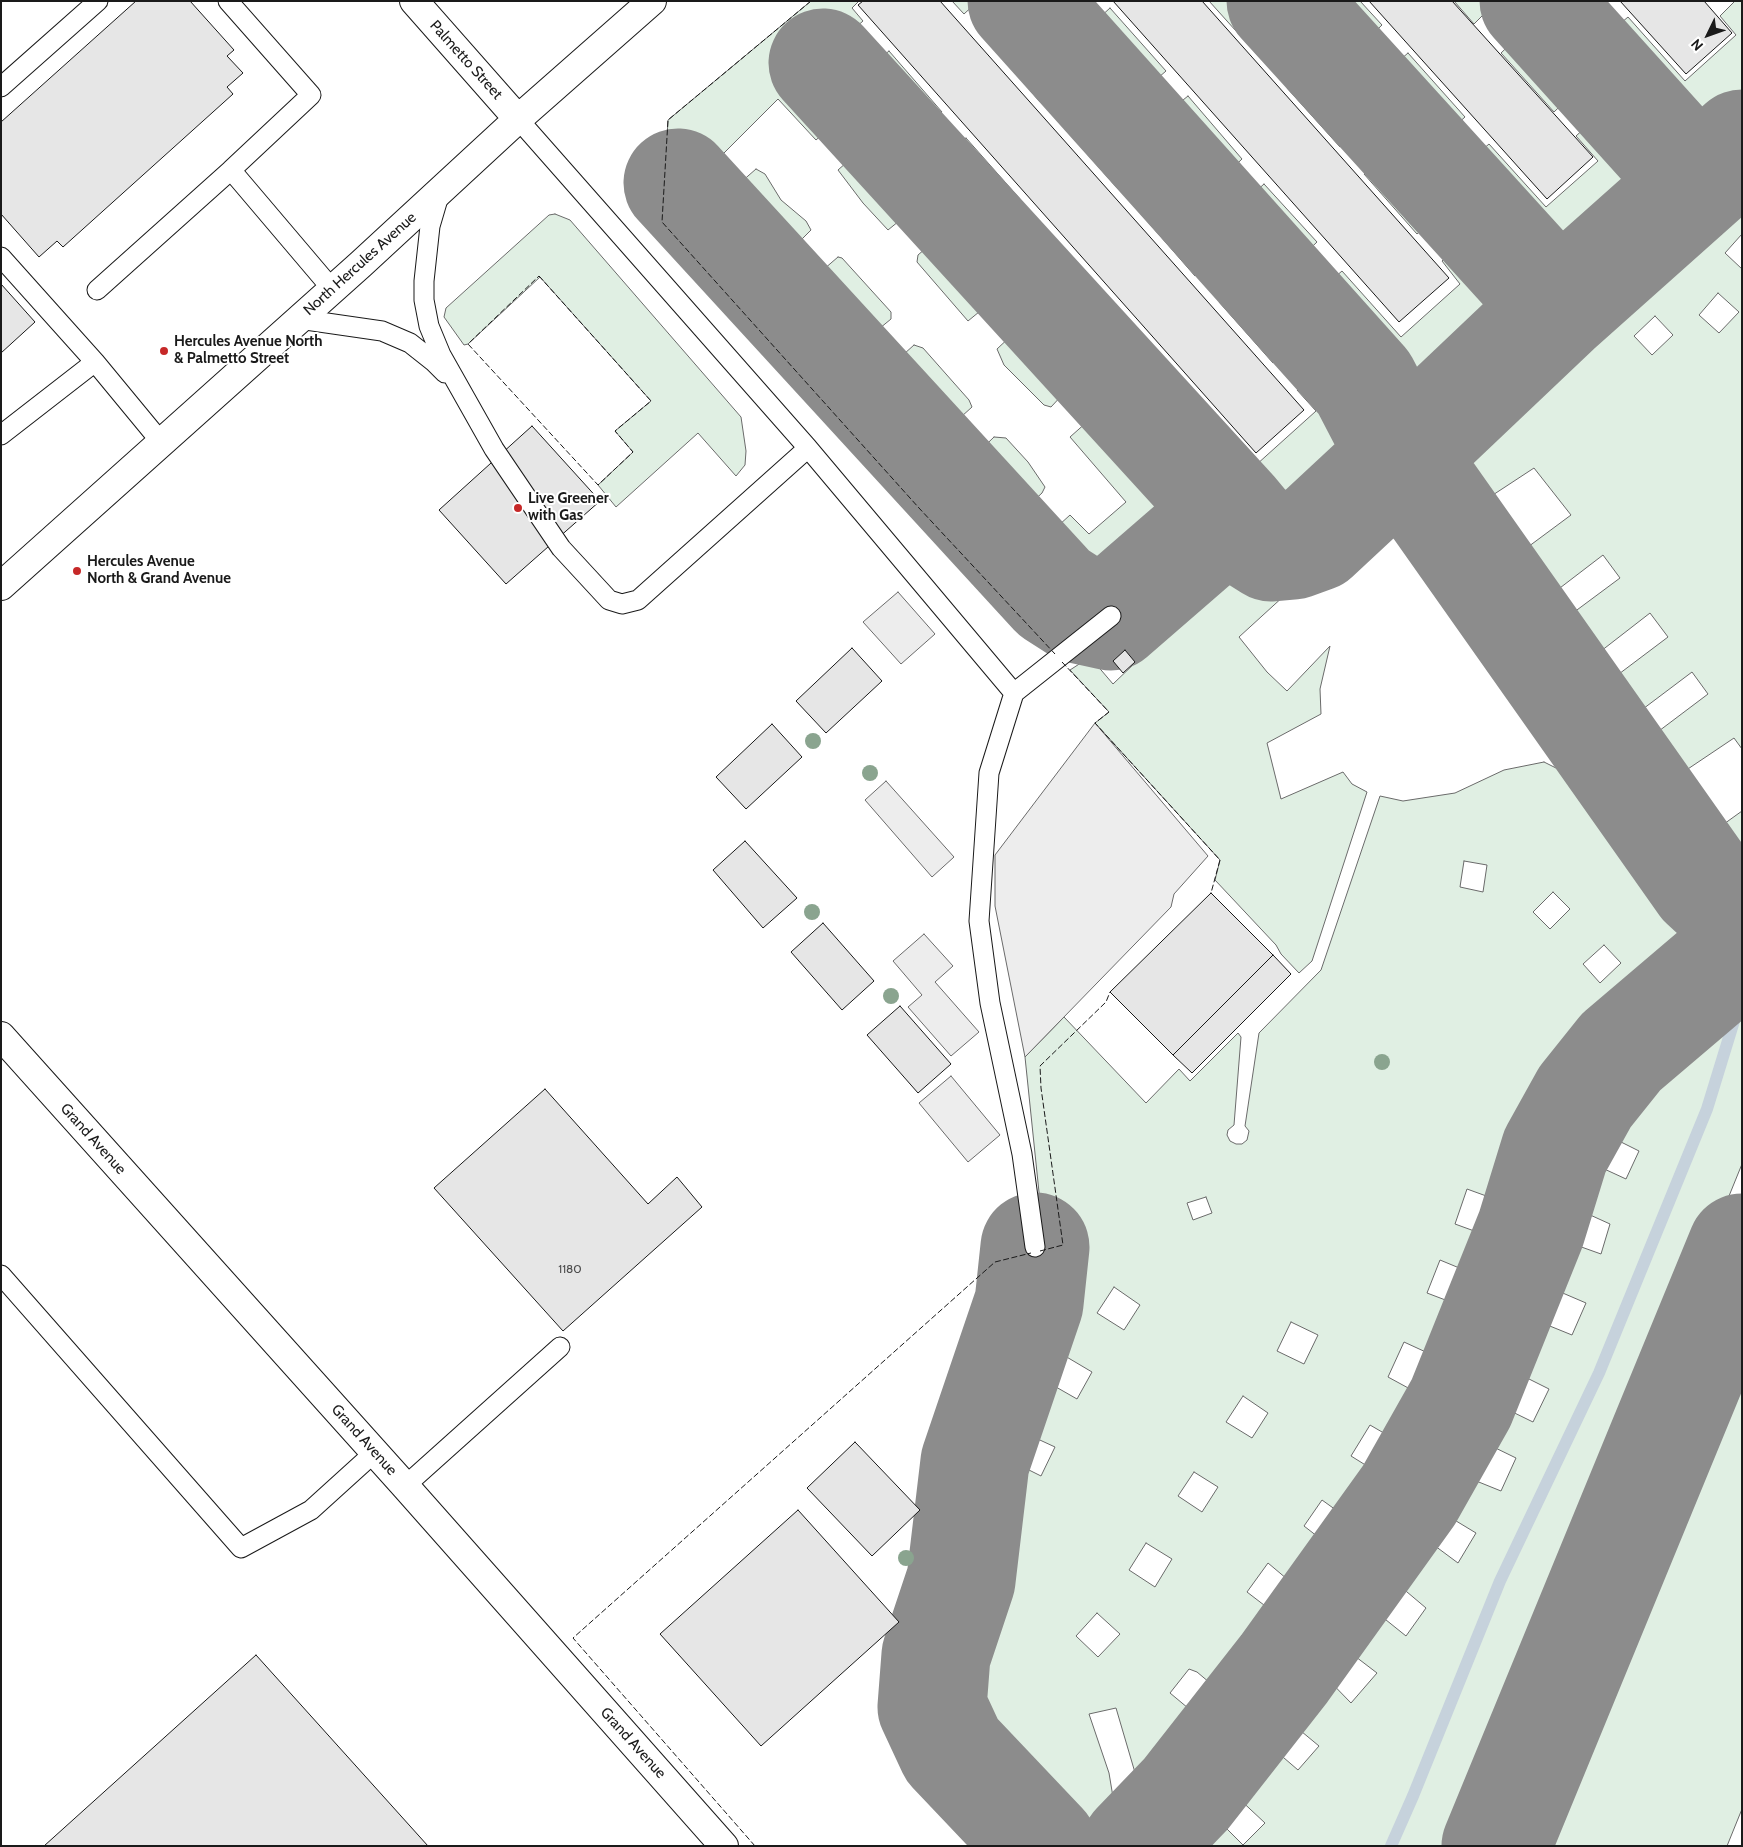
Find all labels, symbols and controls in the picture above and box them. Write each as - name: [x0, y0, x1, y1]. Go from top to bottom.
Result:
- north arrow: [1683, 10, 1733, 60]
- street label: Palmetto Street: [426, 17, 506, 103]
- text: N: [1687, 35, 1707, 55]
- street label: North Hercules Avenue: [300, 209, 420, 319]
- place label: Hercules Avenue North & Palmetto Street: [174, 333, 322, 368]
- marker: Hercules Avenue North & Palmetto Street: [158, 345, 170, 357]
- place label: Live Greener with Gas: [528, 490, 609, 525]
- marker: Live Greener with Gas: [512, 502, 524, 514]
- place label: Hercules Avenue North & Grand Avenue: [87, 553, 231, 588]
- marker: Hercules Avenue North & Grand Avenue: [71, 565, 83, 577]
- street label: Grand Avenue: [56, 1100, 130, 1178]
- house number: 1180: [558, 1262, 582, 1276]
- street label: Grand Avenue: [327, 1401, 401, 1479]
- street label: Grand Avenue: [596, 1704, 670, 1782]

